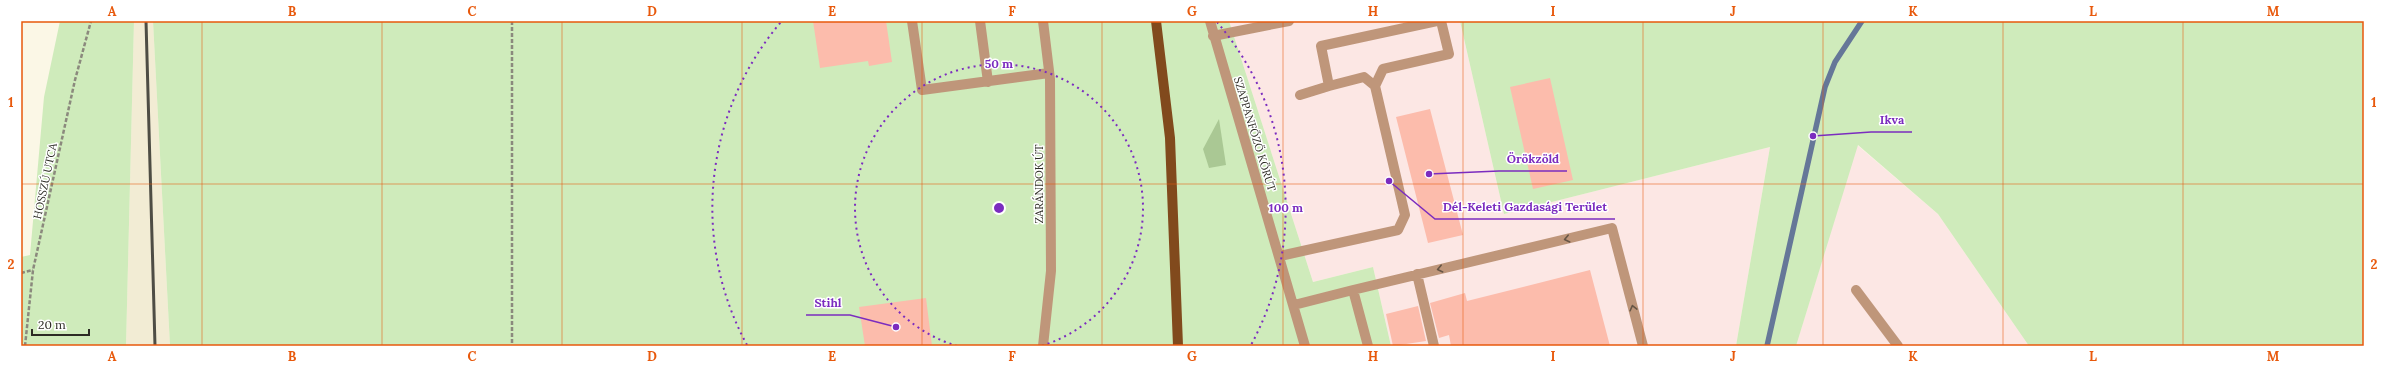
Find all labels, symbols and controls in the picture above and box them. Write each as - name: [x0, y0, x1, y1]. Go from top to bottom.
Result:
- text: A: [108, 3, 117, 20]
- text: B: [288, 3, 297, 20]
- text: C: [468, 3, 477, 20]
- text: D: [647, 3, 657, 20]
- text: E: [828, 3, 836, 20]
- text: F: [1008, 3, 1016, 20]
- text: G: [1187, 3, 1197, 20]
- text: H: [1368, 3, 1378, 20]
- text: I: [1550, 3, 1556, 20]
- text: J: [1730, 3, 1736, 20]
- text: K: [1908, 3, 1918, 20]
- text: L: [2089, 3, 2097, 20]
- text: M: [2267, 3, 2280, 20]
- text: 50 m: [985, 56, 1013, 71]
- street label: SZAPPANFŐZŐ KÖRÚT: [1231, 75, 1280, 193]
- text: 1: [8, 94, 14, 111]
- text: 1: [2371, 94, 2377, 111]
- callout: Ikva: [1871, 108, 1912, 132]
- text: Ikva: [1880, 112, 1905, 127]
- street label: HOSSZÚ UTCA: [30, 141, 60, 220]
- street label: ZARÁNDOK ÚT: [1032, 145, 1046, 223]
- callout: Örökzöld: [1499, 147, 1567, 171]
- text: Örökzöld: [1507, 151, 1559, 166]
- callout: Dél-Keleti Gazdasági Terület: [1435, 195, 1615, 219]
- text: Dél-Keleti Gazdasági Terület: [1443, 199, 1608, 214]
- text: 100 m: [1269, 200, 1303, 215]
- centre of rings: [992, 201, 1006, 215]
- one-way arrow: [1564, 234, 1570, 242]
- text: 2: [8, 256, 15, 273]
- text: 2: [2371, 256, 2378, 273]
- one-way arrow: [1437, 264, 1444, 272]
- callout: Stihl: [806, 291, 850, 315]
- text: Stihl: [814, 295, 842, 310]
- one-way arrow: [1629, 305, 1638, 312]
- scale bar: [32, 311, 89, 337]
- text: 20 m: [38, 317, 66, 332]
- text: A: [108, 348, 117, 365]
- text: B: [288, 348, 297, 365]
- text: C: [468, 348, 477, 365]
- text: D: [647, 348, 657, 365]
- text: E: [828, 348, 836, 365]
- text: F: [1008, 348, 1016, 365]
- text: G: [1187, 348, 1197, 365]
- text: H: [1368, 348, 1378, 365]
- text: I: [1550, 348, 1556, 365]
- text: J: [1730, 348, 1736, 365]
- text: K: [1908, 348, 1918, 365]
- text: L: [2089, 348, 2097, 365]
- text: M: [2267, 348, 2280, 365]

